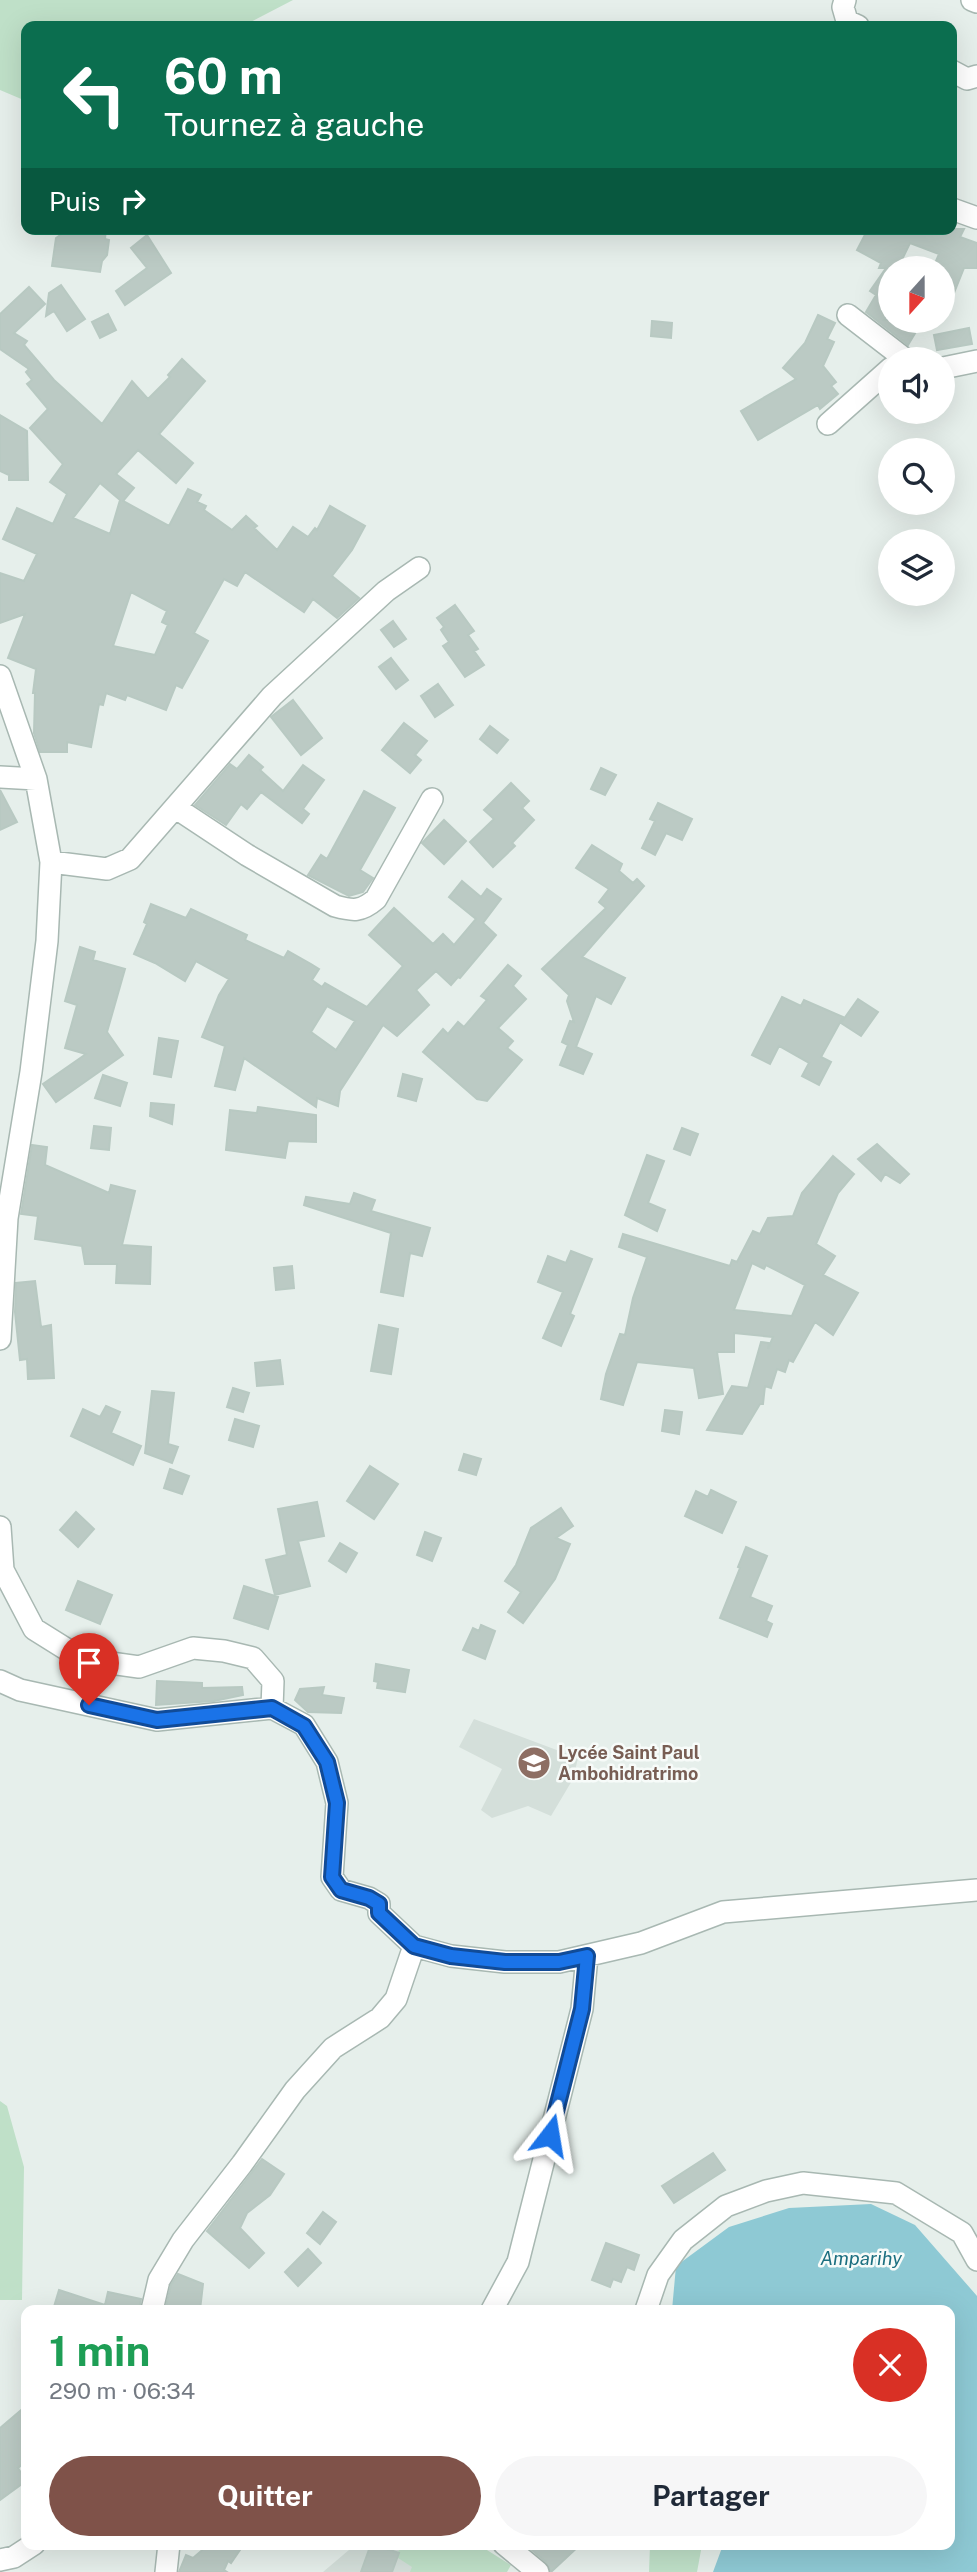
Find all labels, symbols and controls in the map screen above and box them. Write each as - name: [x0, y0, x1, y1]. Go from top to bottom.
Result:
- text: 60 m: [164, 47, 283, 105]
- icon: left: [49, 49, 140, 140]
- text: Tournez à gauche: [164, 106, 424, 143]
- icon: right: [114, 182, 152, 220]
- text: Puis: [49, 186, 100, 217]
- north arrow: [878, 256, 956, 332]
- map controls: [878, 256, 955, 606]
- button: sound: [878, 347, 955, 424]
- button: search: [878, 438, 955, 515]
- button: layers: [878, 529, 955, 606]
- pin: [59, 1633, 119, 1705]
- icon: arrive: [70, 1644, 108, 1682]
- place label: Lycée Saint Paul Ambohidratrimo: [558, 1742, 700, 1784]
- school or university icon: Lycée Saint Paul Ambohidratrimo: [515, 1744, 553, 1782]
- position arrow: [513, 2098, 587, 2172]
- water label: Amparihy: [820, 2247, 902, 2269]
- text: 1 min: [49, 2326, 150, 2375]
- button: close: [853, 2328, 927, 2402]
- text: 290 m · 06:34: [49, 2377, 195, 2404]
- button: Quitter: [49, 2456, 481, 2536]
- button: Partager: [495, 2456, 927, 2536]

